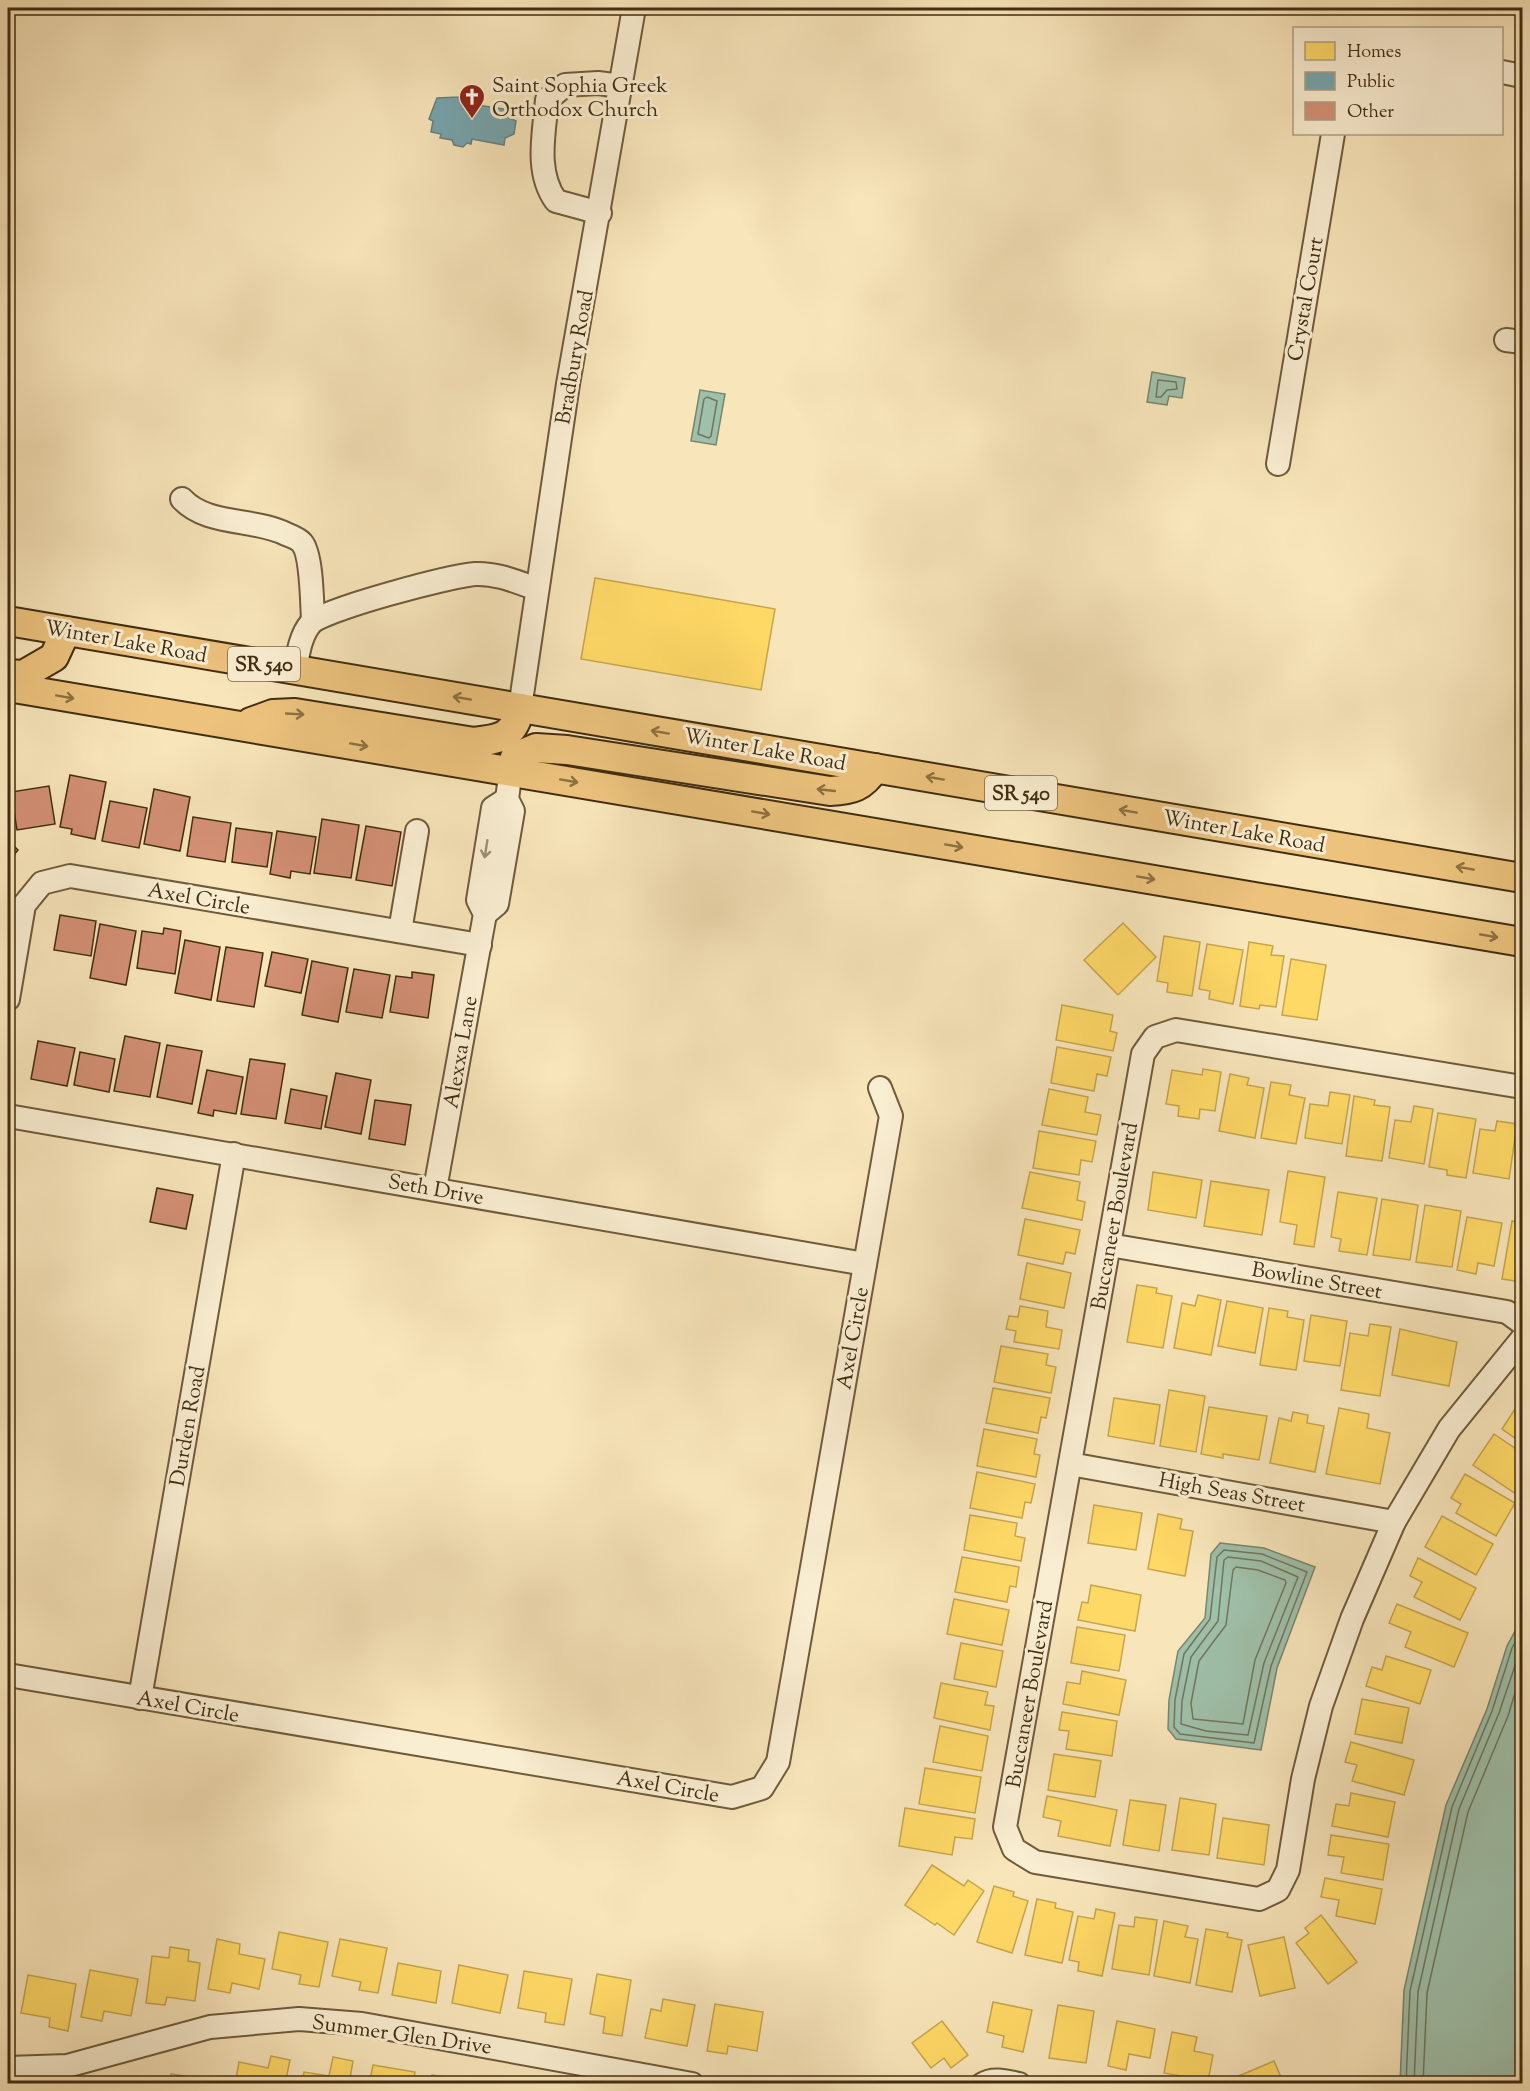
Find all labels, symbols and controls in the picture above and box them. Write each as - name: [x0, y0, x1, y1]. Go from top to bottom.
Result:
- legend: [1293, 27, 1503, 135]
- text: Homes: [1347, 40, 1401, 66]
- text: Public: [1347, 70, 1395, 96]
- place label: Saint Sophia Greek Orthodox Church: [492, 72, 668, 126]
- church icon: Saint Sophia Greek Orthodox Church: [457, 82, 487, 120]
- text: Other: [1347, 100, 1394, 126]
- street label: Crystal Court: [1281, 235, 1333, 364]
- street label: Bradbury Road: [549, 288, 603, 427]
- street label: Winter Lake Road: [42, 614, 209, 672]
- road number: SR 540: [228, 647, 300, 681]
- one-way arrow: [55, 692, 75, 703]
- one-way arrow: [452, 692, 472, 703]
- one-way arrow: [285, 708, 305, 719]
- street label: Winter Lake Road: [681, 722, 848, 780]
- one-way arrow: [651, 726, 671, 737]
- one-way arrow: [348, 740, 368, 751]
- one-way arrow: [926, 773, 946, 784]
- one-way arrow: [559, 775, 579, 786]
- road number: SR 540: [985, 776, 1057, 810]
- one-way arrow: [817, 784, 837, 795]
- street label: Winter Lake Road: [1160, 804, 1327, 862]
- one-way arrow: [1118, 805, 1138, 816]
- one-way arrow: [751, 808, 771, 819]
- one-way arrow: [481, 839, 492, 859]
- one-way arrow: [943, 841, 963, 852]
- one-way arrow: [1455, 863, 1475, 874]
- one-way arrow: [1136, 873, 1155, 884]
- street label: Axel Circle: [145, 876, 252, 924]
- one-way arrow: [1479, 931, 1498, 942]
- street label: Alexxa Lane: [437, 994, 487, 1111]
- street label: Buccaneer Boulevard: [1085, 1120, 1147, 1313]
- street label: Seth Drive: [385, 1168, 486, 1214]
- street label: Bowline Street: [1249, 1256, 1384, 1308]
- street label: Axel Circle: [830, 1285, 878, 1392]
- street label: Durden Road: [164, 1363, 214, 1489]
- street label: High Seas Street: [1156, 1466, 1307, 1522]
- street label: Buccaneer Boulevard: [1000, 1598, 1062, 1791]
- street label: Axel Circle: [134, 1684, 241, 1732]
- street label: Axel Circle: [614, 1764, 721, 1812]
- street label: Summer Glen Drive: [310, 2009, 494, 2063]

